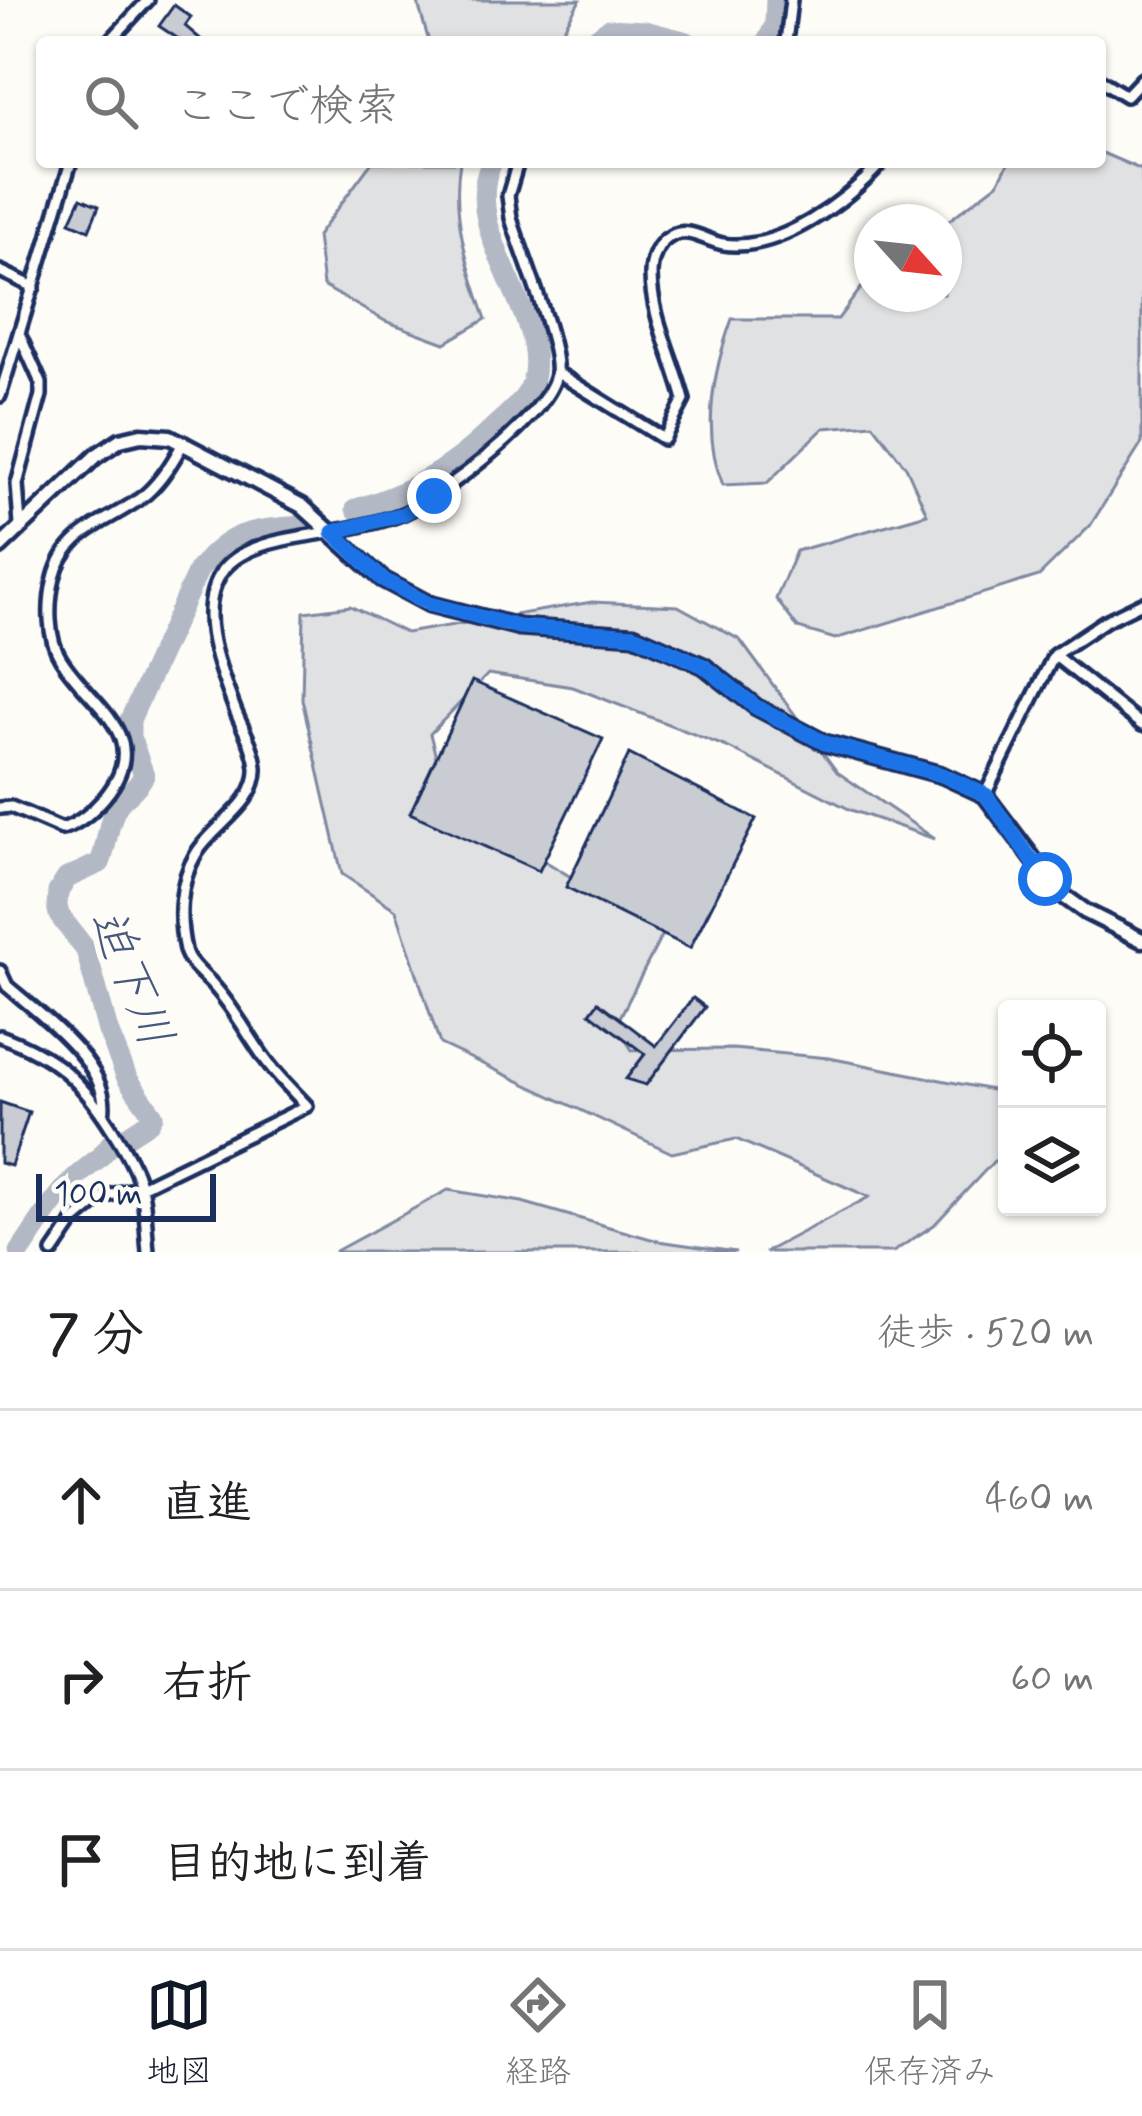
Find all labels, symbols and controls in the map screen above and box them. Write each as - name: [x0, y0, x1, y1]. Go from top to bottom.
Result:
- search box: [36, 36, 1106, 168]
- icon: search: [78, 69, 144, 135]
- text: ここで検索: [174, 78, 399, 137]
- north arrow: [854, 204, 962, 312]
- route end: [407, 469, 461, 523]
- route start: [1018, 852, 1072, 906]
- water label: 迫下川: [74, 900, 186, 1057]
- map controls: [998, 1000, 1106, 1216]
- button: locate: [998, 1000, 1106, 1108]
- button: layers: [998, 1108, 1106, 1216]
- scale bar: [36, 1168, 216, 1221]
- text: 100 m: [54, 1173, 143, 1217]
- text: 7 分: [48, 1303, 144, 1369]
- text: 徒歩 · 520 m: [877, 1309, 1094, 1360]
- icon: ahead: [48, 1467, 114, 1533]
- text: 460 m: [985, 1474, 1094, 1525]
- text: 直進: [162, 1475, 252, 1534]
- icon: right: [48, 1647, 114, 1713]
- text: 60 m: [1010, 1654, 1094, 1705]
- text: 右折: [162, 1655, 252, 1714]
- icon: arrive: [48, 1827, 114, 1893]
- text: 目的地に到着: [162, 1835, 432, 1894]
- tab: 地図: [146, 1972, 212, 2095]
- tab: 経路: [505, 1972, 571, 2095]
- tab: 保存済み: [864, 1972, 996, 2095]

